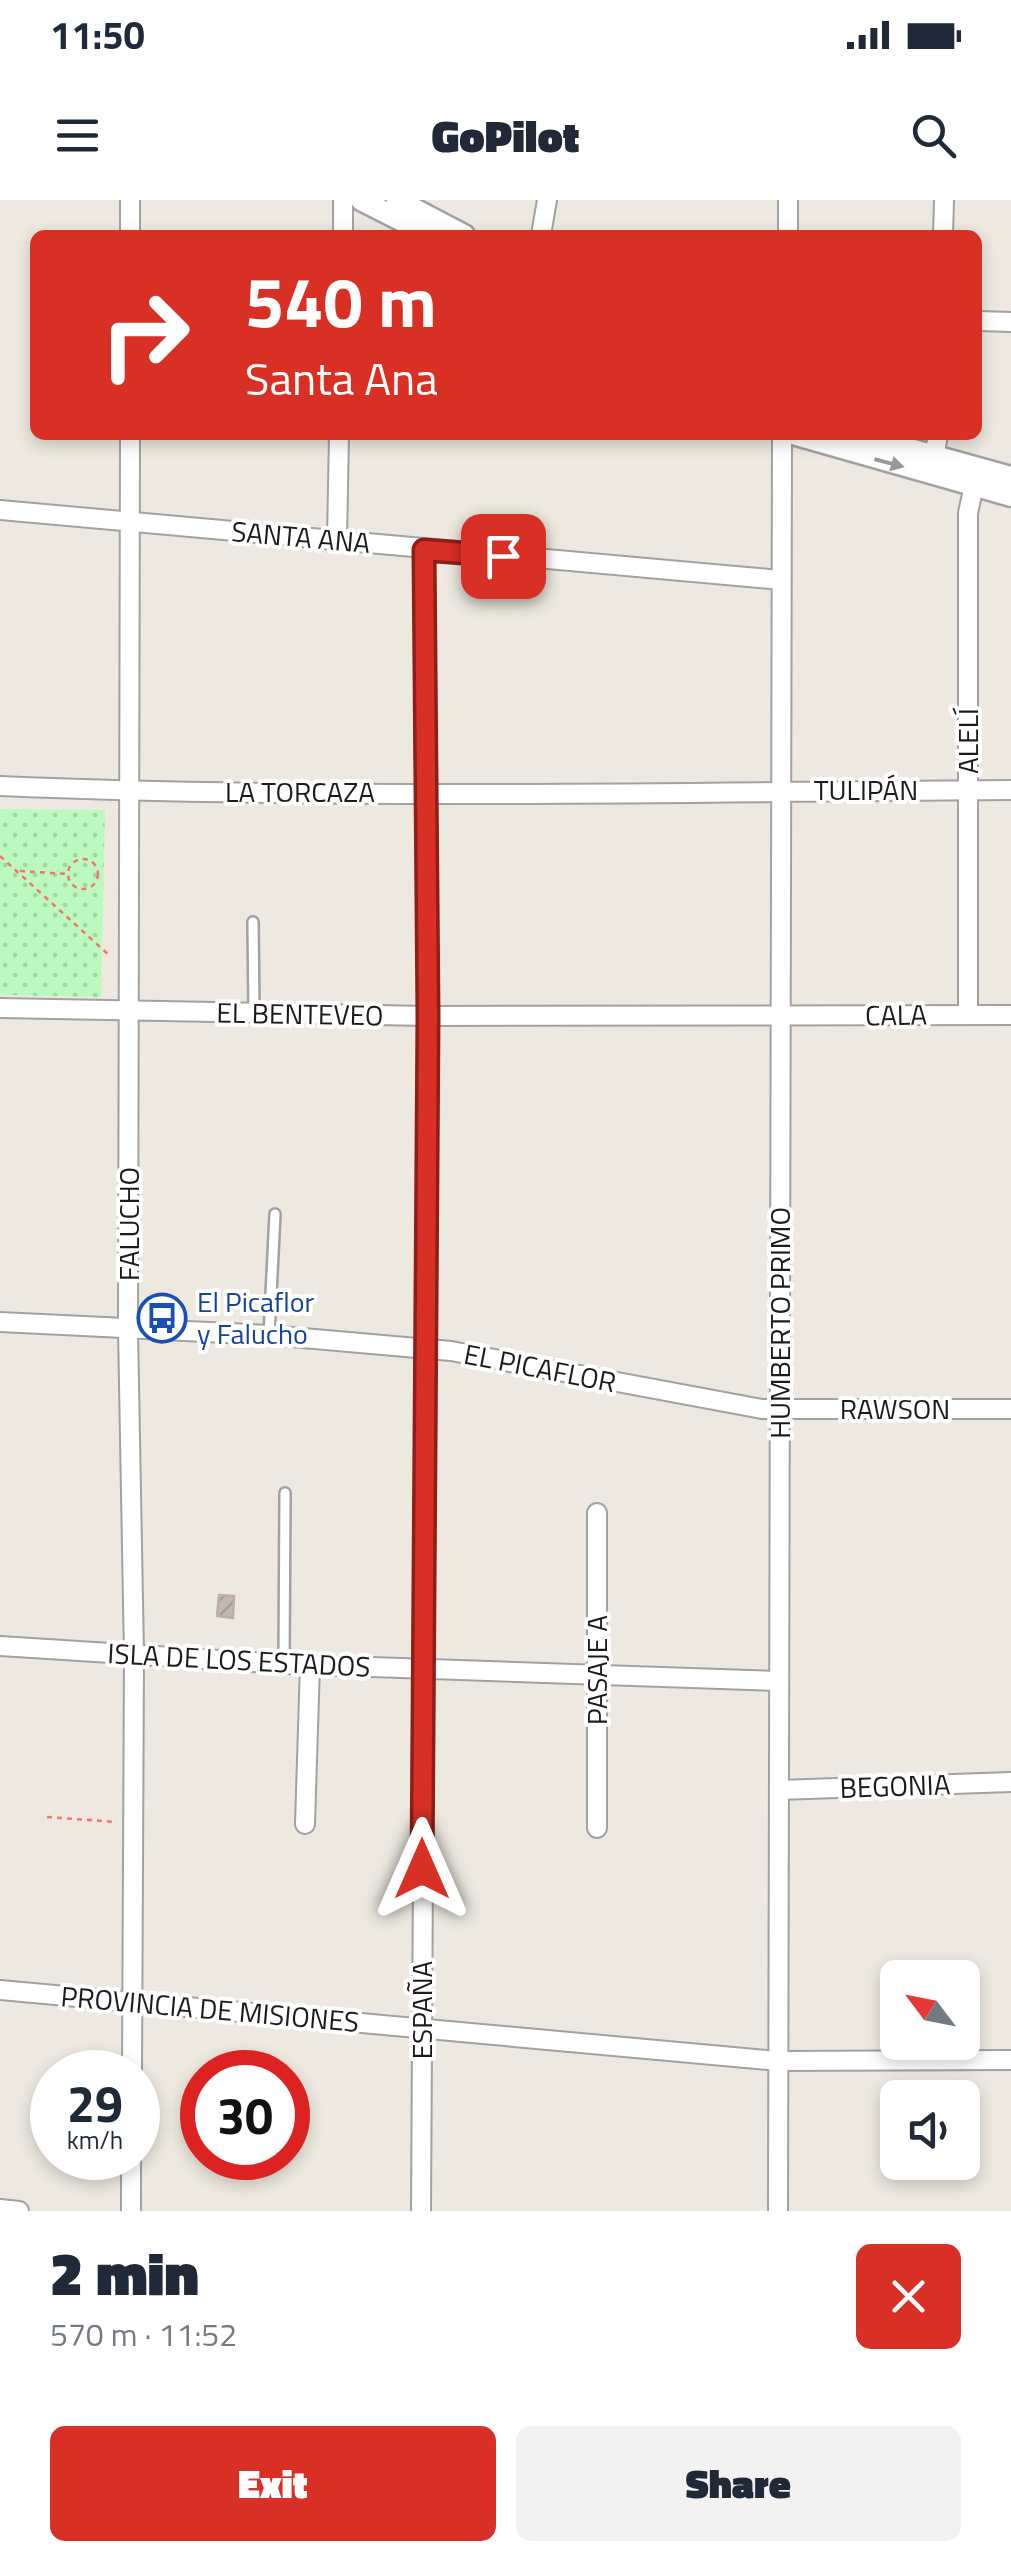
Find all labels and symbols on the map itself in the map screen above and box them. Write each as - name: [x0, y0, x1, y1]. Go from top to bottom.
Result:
- one-way arrow: [874, 455, 905, 471]
- street label: SANTA ANA: [230, 509, 373, 564]
- pin: [461, 514, 546, 599]
- street label: ALELÍ: [946, 707, 989, 774]
- street label: TULIPÁN: [814, 768, 918, 811]
- street label: LA TORCAZA: [225, 770, 375, 813]
- street label: EL BENTEVEO: [216, 991, 384, 1036]
- street label: CALA: [865, 992, 928, 1037]
- street label: FALUCHO: [107, 1167, 150, 1281]
- street label: HUMBERTO PRIMO: [758, 1207, 801, 1439]
- place label: El Picaflor y Falucho: [197, 1280, 315, 1355]
- bus stop icon: El Picaflor y Falucho: [136, 1292, 188, 1344]
- street label: EL PICAFLOR: [461, 1332, 620, 1403]
- street label: RAWSON: [840, 1387, 950, 1430]
- street label: PASAJE A: [575, 1615, 618, 1725]
- street label: ISLA DE LOS ESTADOS: [107, 1631, 372, 1688]
- street label: BEGONIA: [839, 1762, 951, 1809]
- position arrow: [370, 1817, 474, 1921]
- street label: ESPAÑA: [400, 1960, 443, 2059]
- north arrow: [880, 1960, 980, 2060]
- street label: PROVINCIA DE MISIONES: [59, 1974, 361, 2043]
- speed limit sign: 30: [180, 2050, 310, 2180]

